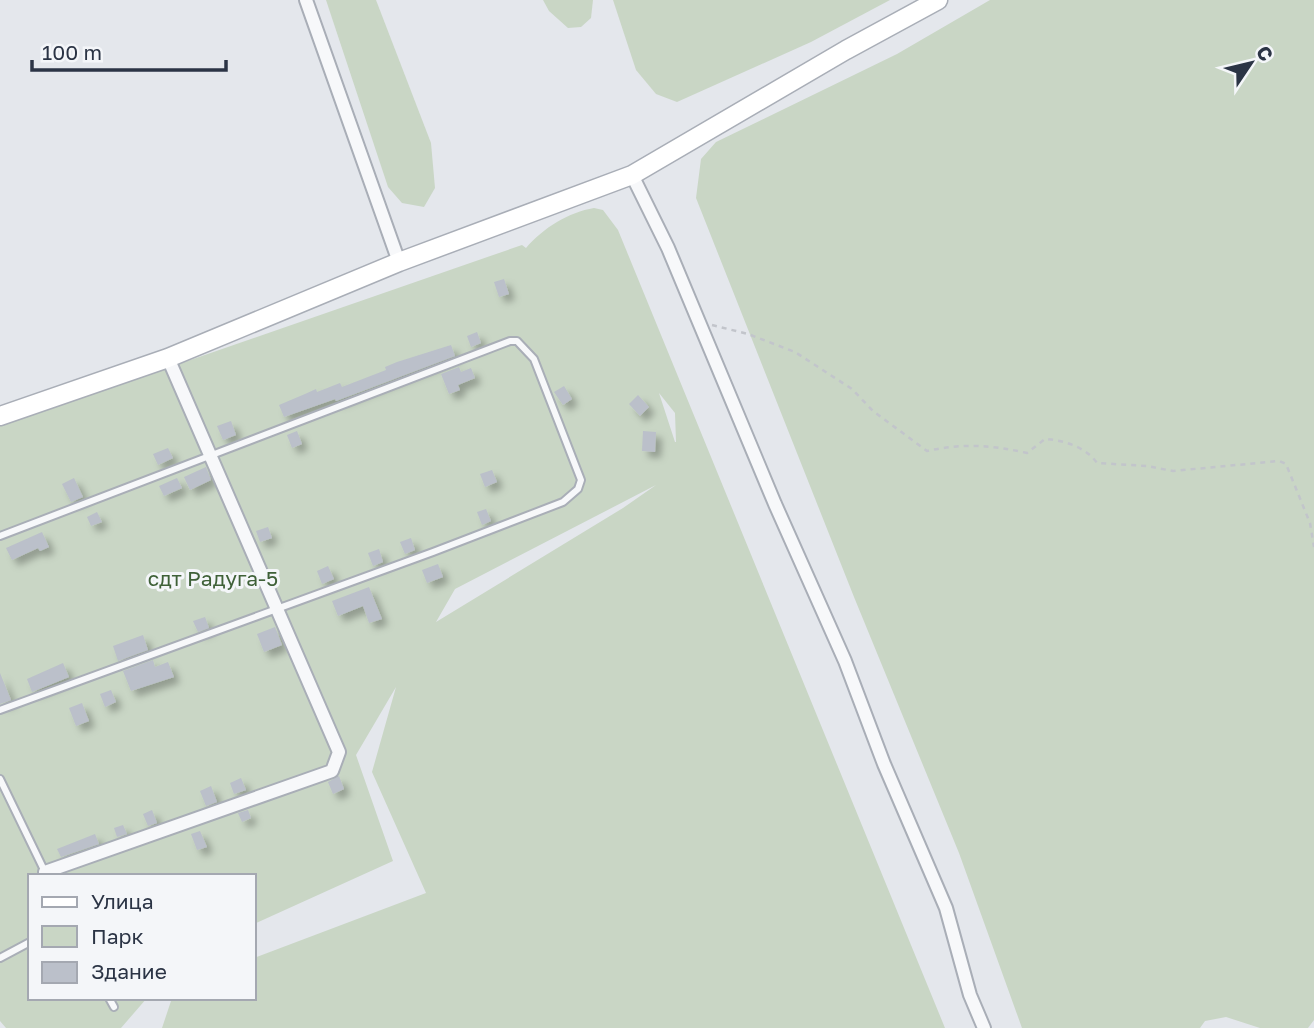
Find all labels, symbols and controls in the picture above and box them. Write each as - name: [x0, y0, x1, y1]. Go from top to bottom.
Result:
- scale bar: [32, 28, 226, 72]
- north arrow: [1216, 28, 1286, 98]
- text: 100 m: [42, 39, 102, 65]
- text: С: [1252, 41, 1279, 65]
- park label: сдт Радуга-5: [148, 565, 278, 591]
- legend: [28, 874, 256, 1000]
- text: Улица: [91, 888, 154, 914]
- text: Парк: [91, 923, 144, 949]
- text: Здание: [91, 958, 167, 984]

